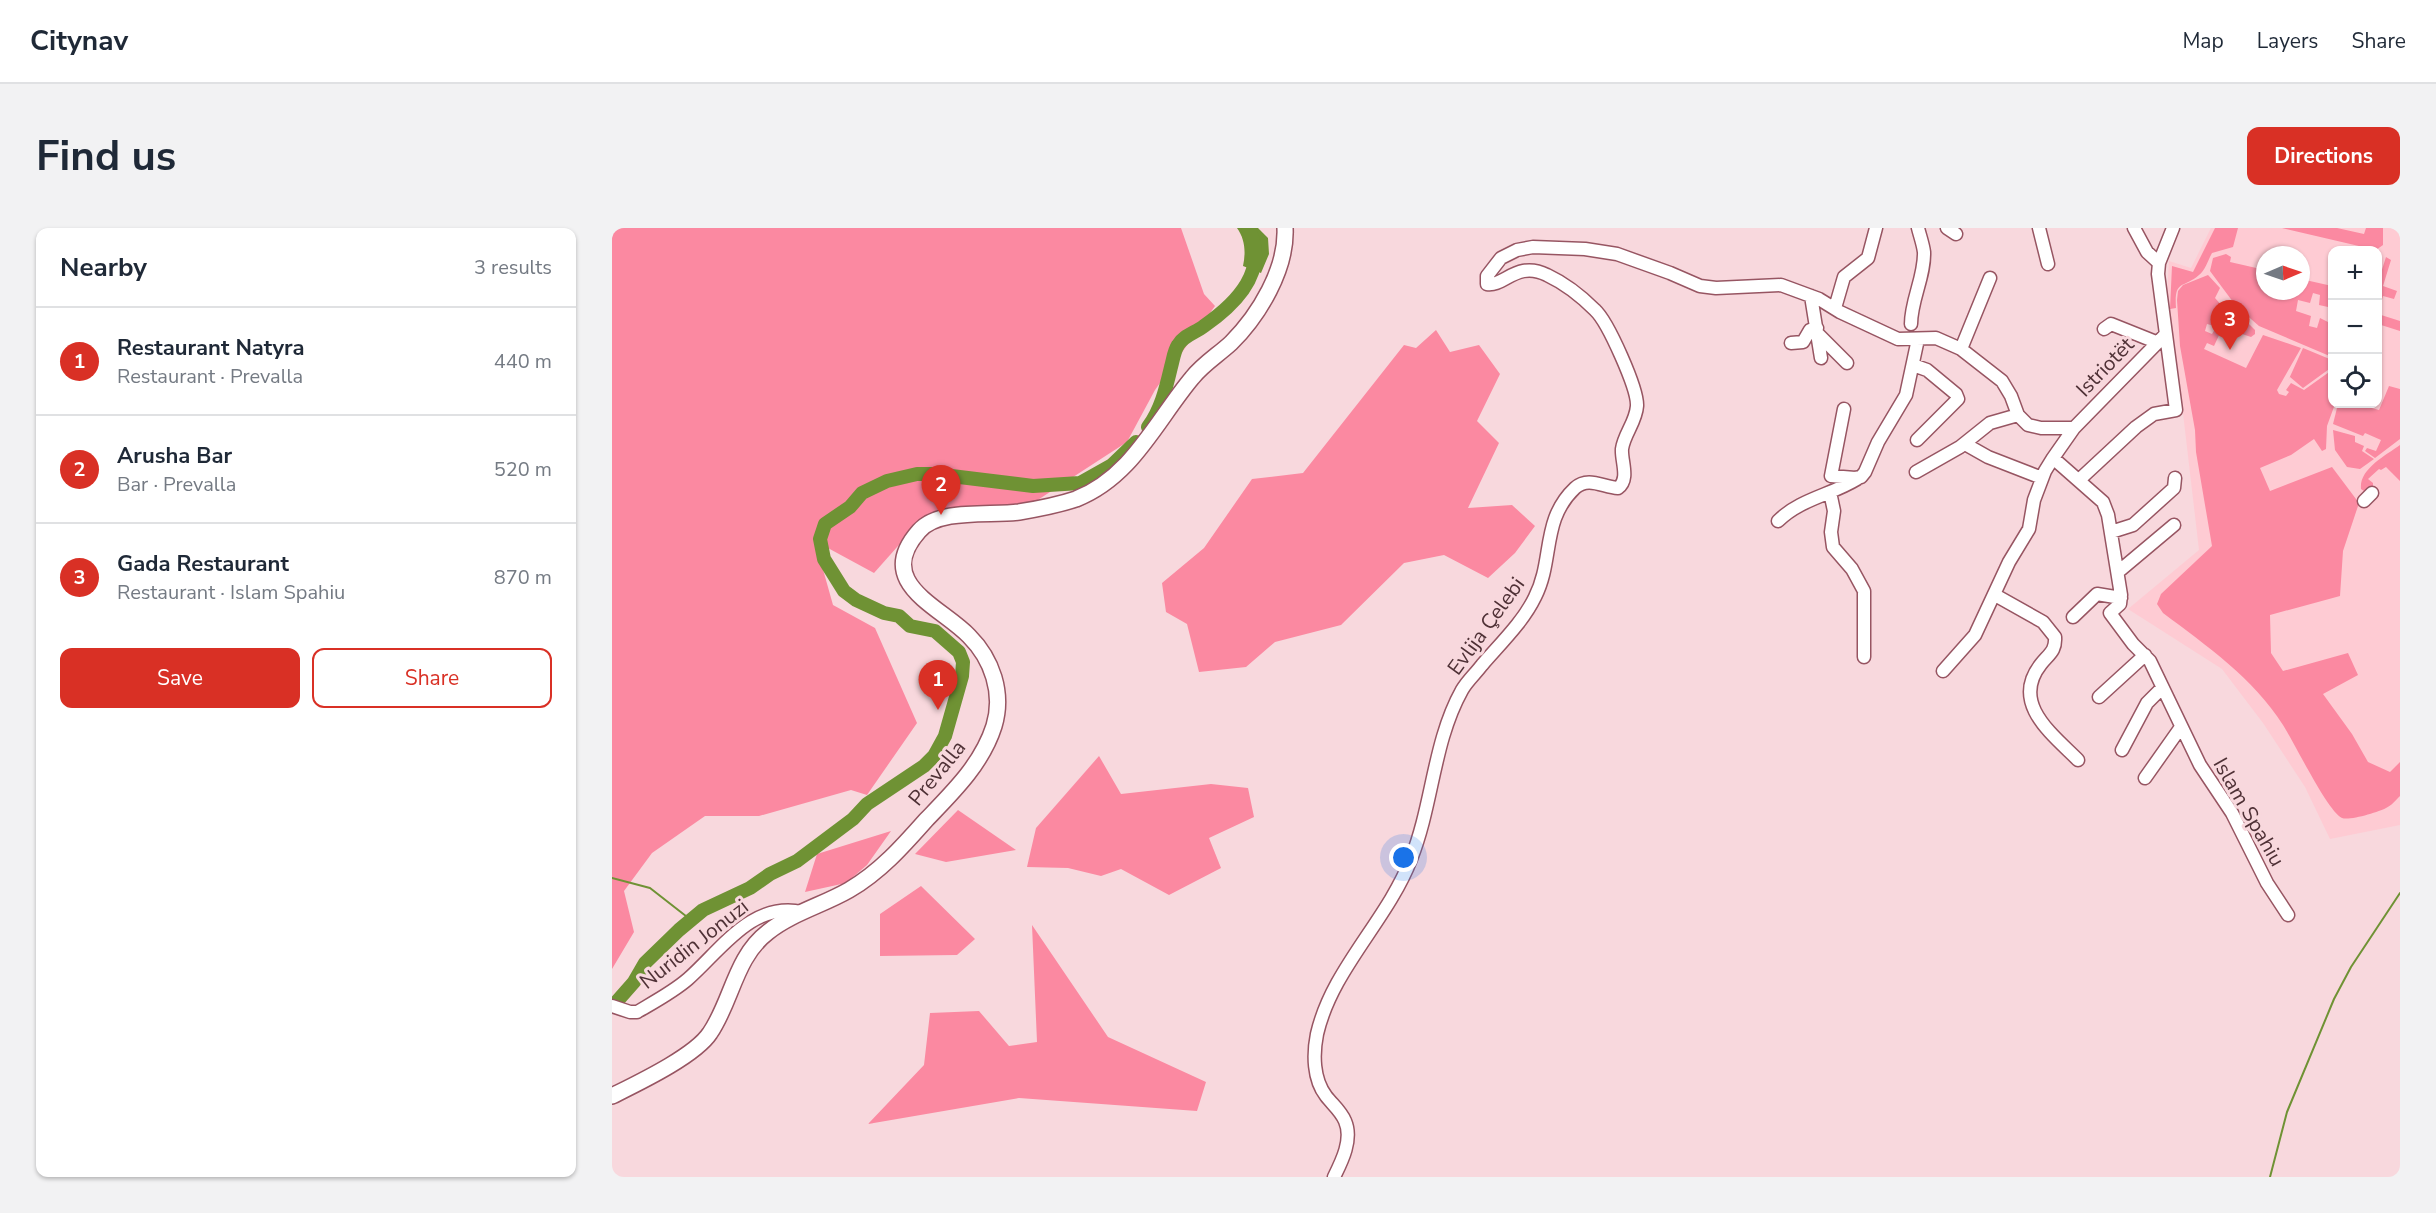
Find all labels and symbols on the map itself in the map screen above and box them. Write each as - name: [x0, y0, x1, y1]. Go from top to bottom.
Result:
- north arrow: [2256, 246, 2310, 300]
- pin: 3: [2210, 300, 2250, 350]
- street label: Istriotët: [2070, 331, 2141, 403]
- pin: 2: [922, 466, 960, 515]
- street label: Evlija Çelebi: [1441, 571, 1531, 681]
- pin: 1: [918, 660, 958, 710]
- street label: Prevalla: [902, 734, 972, 812]
- street label: Islam Spahiu: [2207, 753, 2291, 871]
- your location: [1389, 843, 1418, 872]
- street label: Nuridin Jonuzi: [634, 893, 754, 995]

